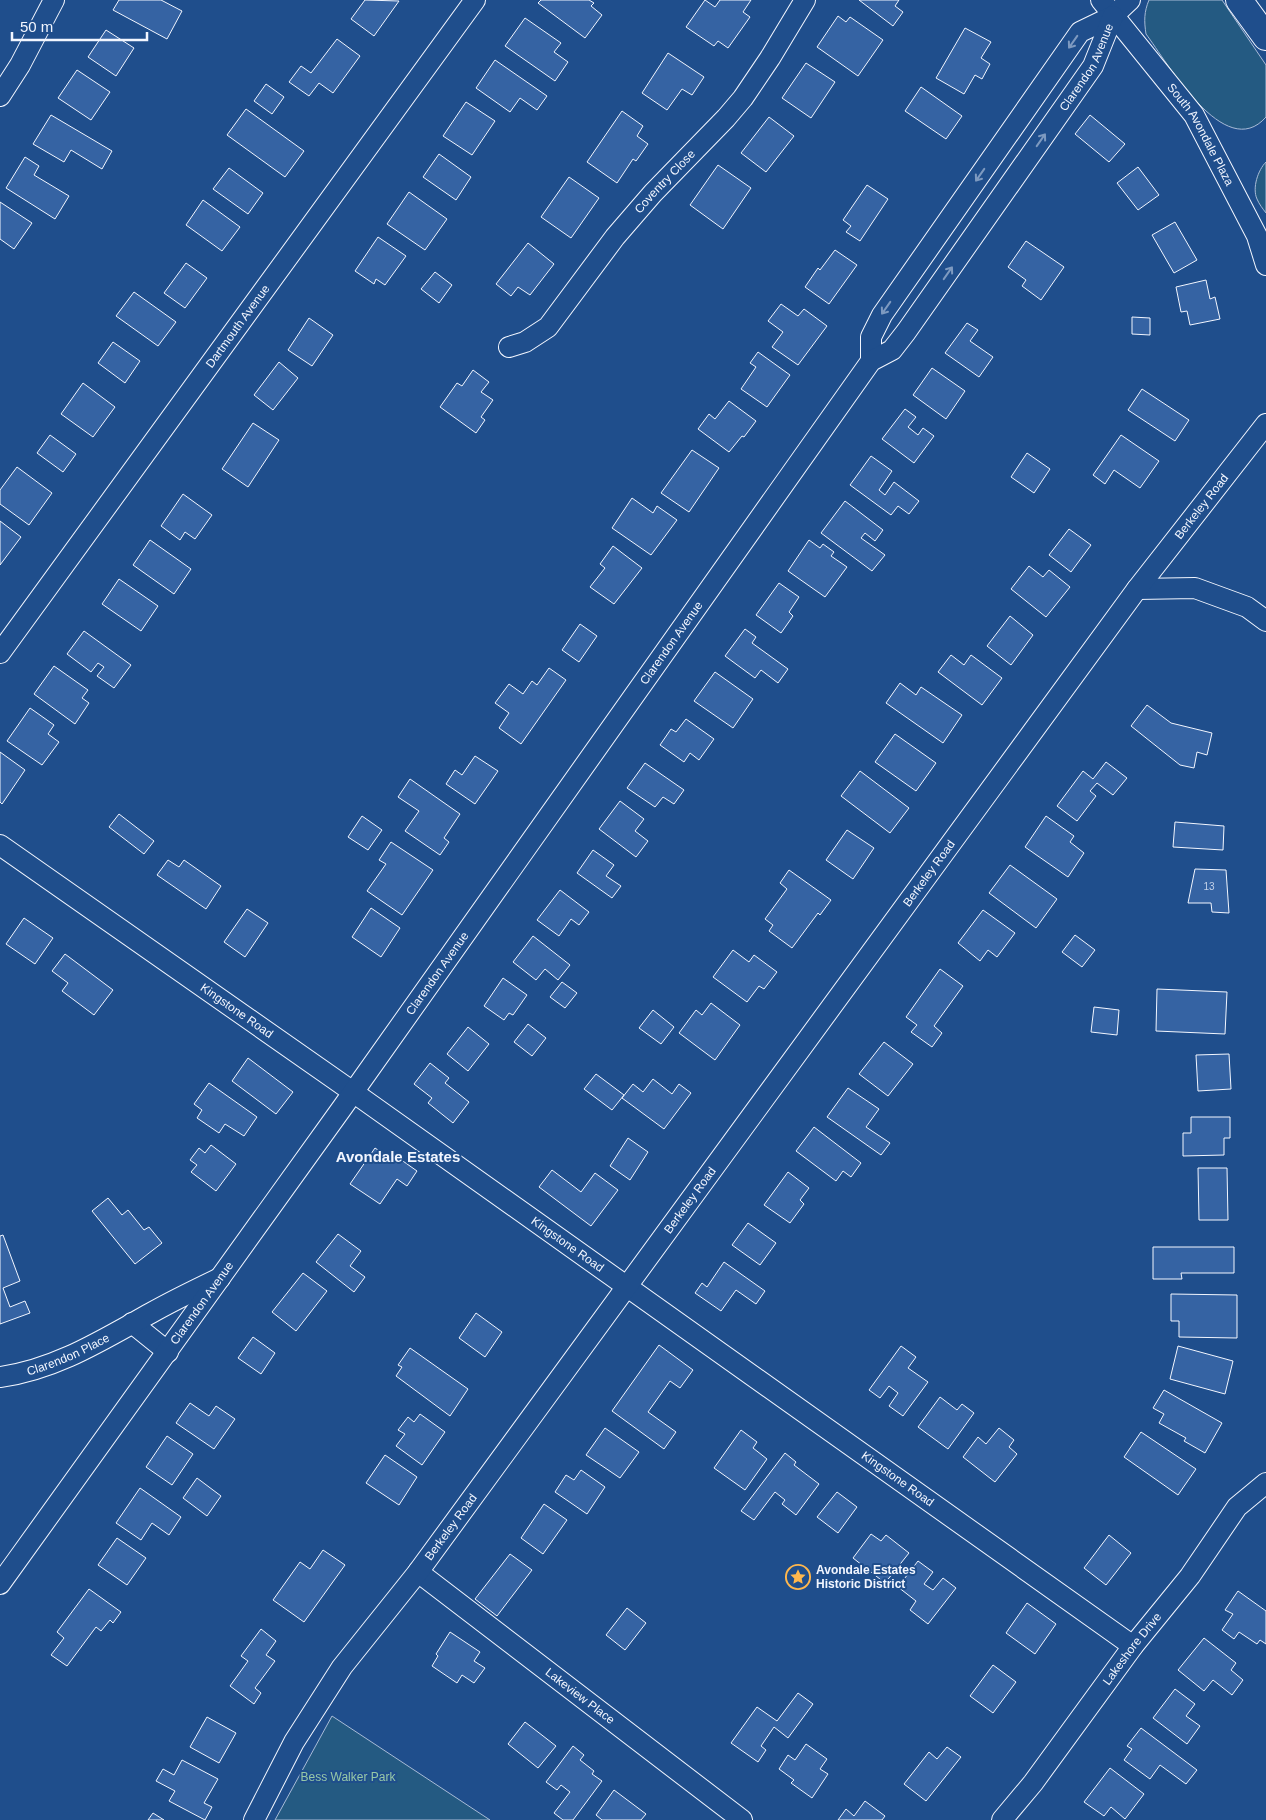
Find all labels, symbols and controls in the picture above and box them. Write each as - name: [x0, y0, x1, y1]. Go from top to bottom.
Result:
- scale bar: [12, 10, 148, 42]
- text: 50 m: [20, 18, 53, 35]
- street label: Clarendon Avenue: [1057, 21, 1116, 114]
- one-way arrow: [1068, 35, 1078, 49]
- street label: South Avondale Plaza: [1164, 81, 1237, 188]
- one-way arrow: [1036, 133, 1046, 147]
- street label: Coventry Close: [632, 147, 698, 216]
- one-way arrow: [975, 168, 985, 182]
- one-way arrow: [943, 266, 953, 280]
- street label: Dartmouth Avenue: [203, 282, 273, 371]
- one-way arrow: [881, 301, 891, 315]
- street label: Berkeley Road: [1172, 471, 1231, 542]
- street label: Clarendon Avenue: [637, 598, 706, 687]
- street label: Berkeley Road: [900, 837, 958, 909]
- house number: 13: [1203, 881, 1215, 892]
- street label: Clarendon Avenue: [403, 929, 472, 1018]
- street label: Kingstone Road: [198, 980, 276, 1041]
- district label: Avondale Estates: [336, 1148, 460, 1165]
- street label: Berkeley Road: [661, 1164, 719, 1236]
- street label: Kingstone Road: [529, 1214, 606, 1275]
- street label: Clarendon Avenue: [167, 1259, 237, 1347]
- street label: Clarendon Place: [25, 1330, 112, 1378]
- street label: Kingstone Road: [859, 1448, 937, 1509]
- street label: Berkeley Road: [422, 1491, 480, 1563]
- place label: Avondale Estates Historic District: [816, 1563, 916, 1591]
- place icon: Avondale Estates Historic District: [785, 1564, 811, 1590]
- street label: Lakeshore Drive: [1100, 1610, 1164, 1688]
- street label: Lakeview Place: [543, 1665, 618, 1727]
- park label: Bess Walker Park: [301, 1770, 396, 1784]

